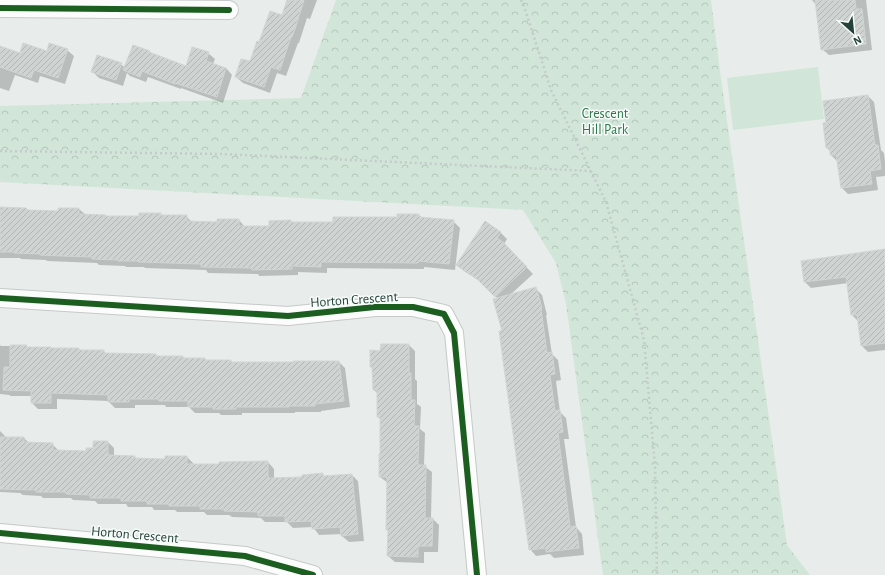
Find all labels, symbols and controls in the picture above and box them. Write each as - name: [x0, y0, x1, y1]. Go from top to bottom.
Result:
- north arrow: [833, 12, 873, 52]
- text: N: [851, 34, 863, 47]
- park label: Crescent Hill Park: [582, 107, 629, 137]
- street label: Horton Crescent: [310, 290, 399, 310]
- street label: Horton Crescent: [91, 524, 180, 546]

